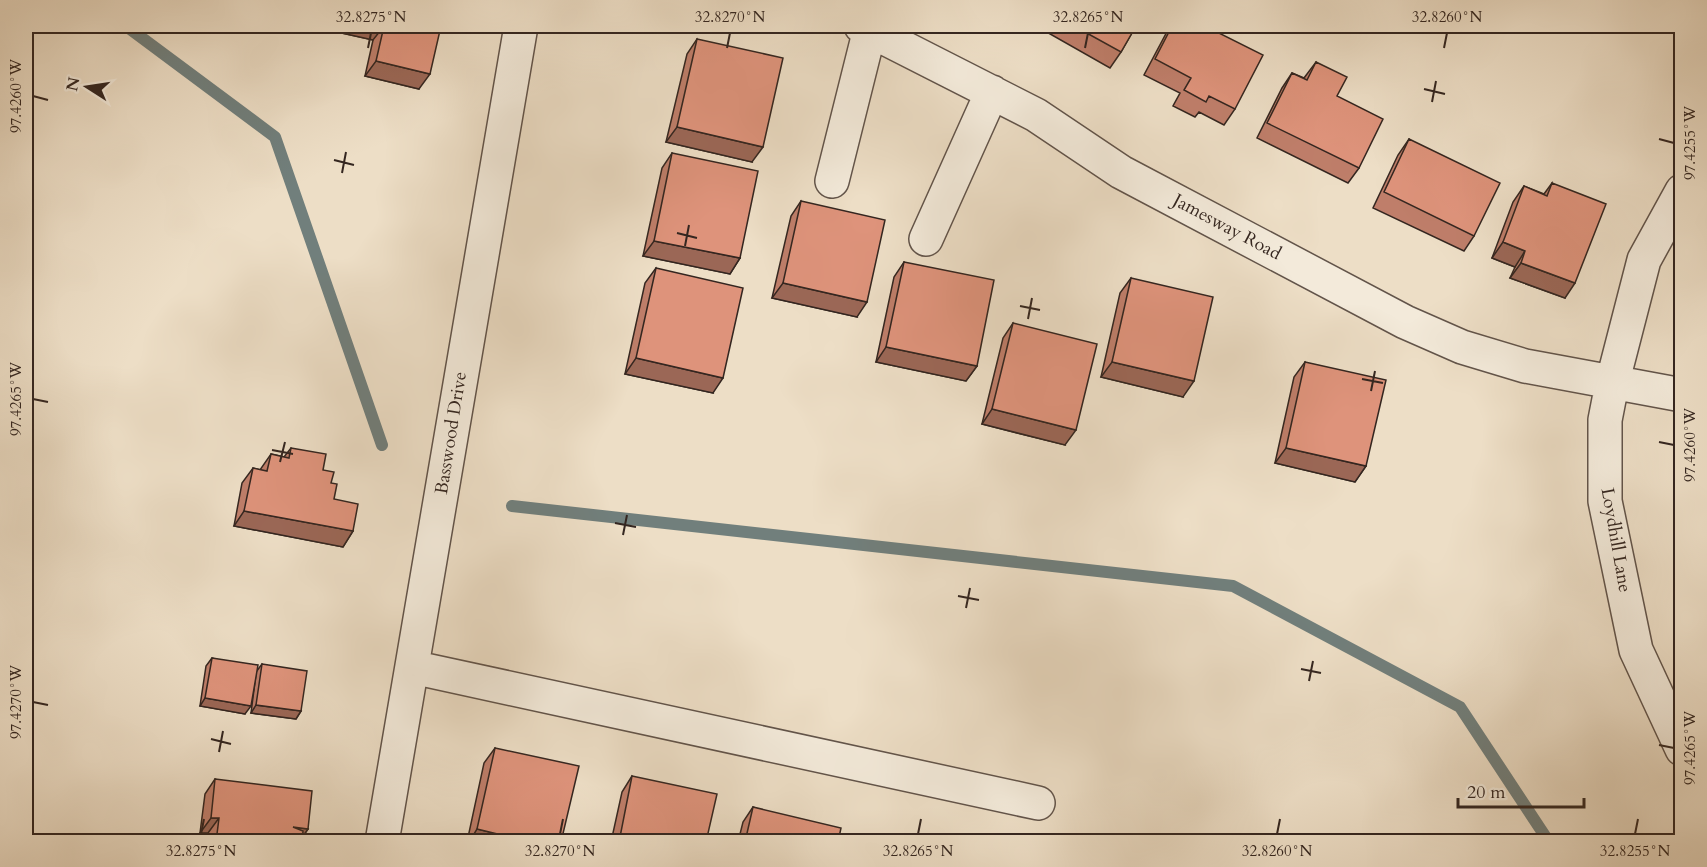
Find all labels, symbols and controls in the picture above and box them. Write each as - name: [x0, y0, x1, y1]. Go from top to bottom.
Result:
- text: 32.8275°N: [336, 7, 406, 27]
- text: 32.8270°N: [695, 7, 765, 27]
- text: 32.8265°N: [1053, 7, 1123, 27]
- text: 32.8260°N: [1412, 7, 1482, 27]
- north arrow: [57, 57, 117, 117]
- text: 97.4260°W: [6, 58, 26, 133]
- text: N: [61, 75, 86, 93]
- text: 97.4255°W: [1680, 105, 1700, 180]
- street label: Jamesway Road: [1166, 187, 1286, 266]
- text: 97.4265°W: [6, 361, 26, 436]
- street label: Basswood Drive: [429, 370, 473, 496]
- text: 97.4260°W: [1680, 407, 1700, 482]
- street label: Loydhill Lane: [1595, 486, 1637, 594]
- text: 97.4270°W: [6, 664, 26, 739]
- text: 97.4265°W: [1680, 710, 1700, 785]
- scale bar: [1458, 771, 1584, 809]
- text: 20 m: [1467, 780, 1506, 805]
- text: 32.8275°N: [166, 841, 236, 861]
- text: 32.8270°N: [525, 841, 595, 861]
- text: 32.8265°N: [883, 841, 953, 861]
- text: 32.8260°N: [1242, 841, 1312, 861]
- text: 32.8255°N: [1600, 841, 1670, 861]

